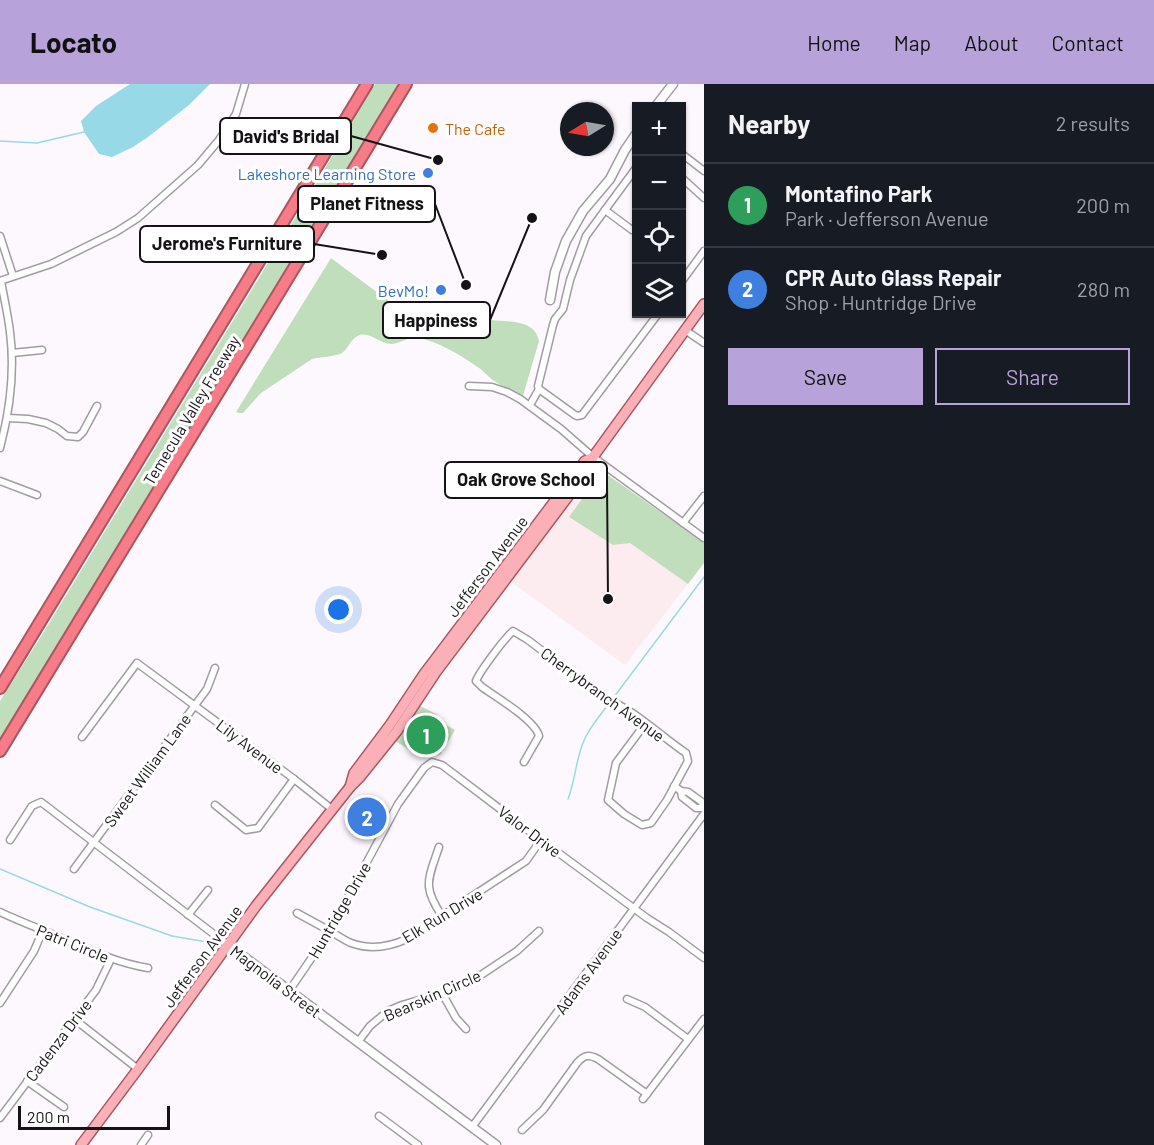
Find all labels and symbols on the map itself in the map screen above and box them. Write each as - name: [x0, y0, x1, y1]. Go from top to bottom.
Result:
- north arrow: [560, 102, 614, 156]
- callout: David's Bridal: [220, 118, 351, 154]
- place label: The Cafe: [445, 119, 506, 138]
- marker: The Cafe: [426, 121, 440, 135]
- text: David's Bridal: [233, 125, 339, 147]
- place label: Lakeshore Learning Store: [238, 164, 416, 183]
- marker: Lakeshore Learning Store: [421, 166, 435, 180]
- callout: Planet Fitness: [298, 186, 435, 222]
- text: Planet Fitness: [310, 192, 424, 214]
- callout: Jerome's Furniture: [140, 226, 314, 262]
- text: Jerome's Furniture: [152, 232, 302, 254]
- place label: BevMo!: [378, 281, 429, 300]
- marker: BevMo!: [434, 283, 448, 297]
- callout: Happiness: [383, 302, 490, 338]
- text: Happiness: [394, 309, 478, 331]
- street label: Temecula Valley Freeway: [139, 331, 244, 488]
- callout: Oak Grove School: [445, 462, 607, 498]
- text: Oak Grove School: [457, 468, 595, 490]
- street label: Jefferson Avenue: [443, 512, 531, 620]
- your location: [324, 595, 353, 624]
- street label: Cherrybranch Avenue: [537, 643, 669, 745]
- street label: Sweet William Lane: [100, 710, 194, 830]
- pin: 1: [406, 712, 446, 758]
- street label: Lily Avenue: [213, 715, 287, 777]
- pin: 2: [348, 794, 386, 840]
- street label: Valor Drive: [495, 801, 565, 861]
- street label: Huntridge Drive: [304, 858, 374, 962]
- street label: Elk Run Drive: [398, 884, 486, 946]
- street label: Jefferson Avenue: [159, 901, 245, 1011]
- street label: Patri Circle: [34, 920, 112, 966]
- street label: Adams Avenue: [551, 924, 625, 1018]
- street label: Magnolia Street: [227, 941, 325, 1021]
- street label: Bearskin Circle: [381, 965, 483, 1025]
- street label: Cadenza Drive: [21, 995, 95, 1085]
- scale bar: [18, 1103, 170, 1130]

